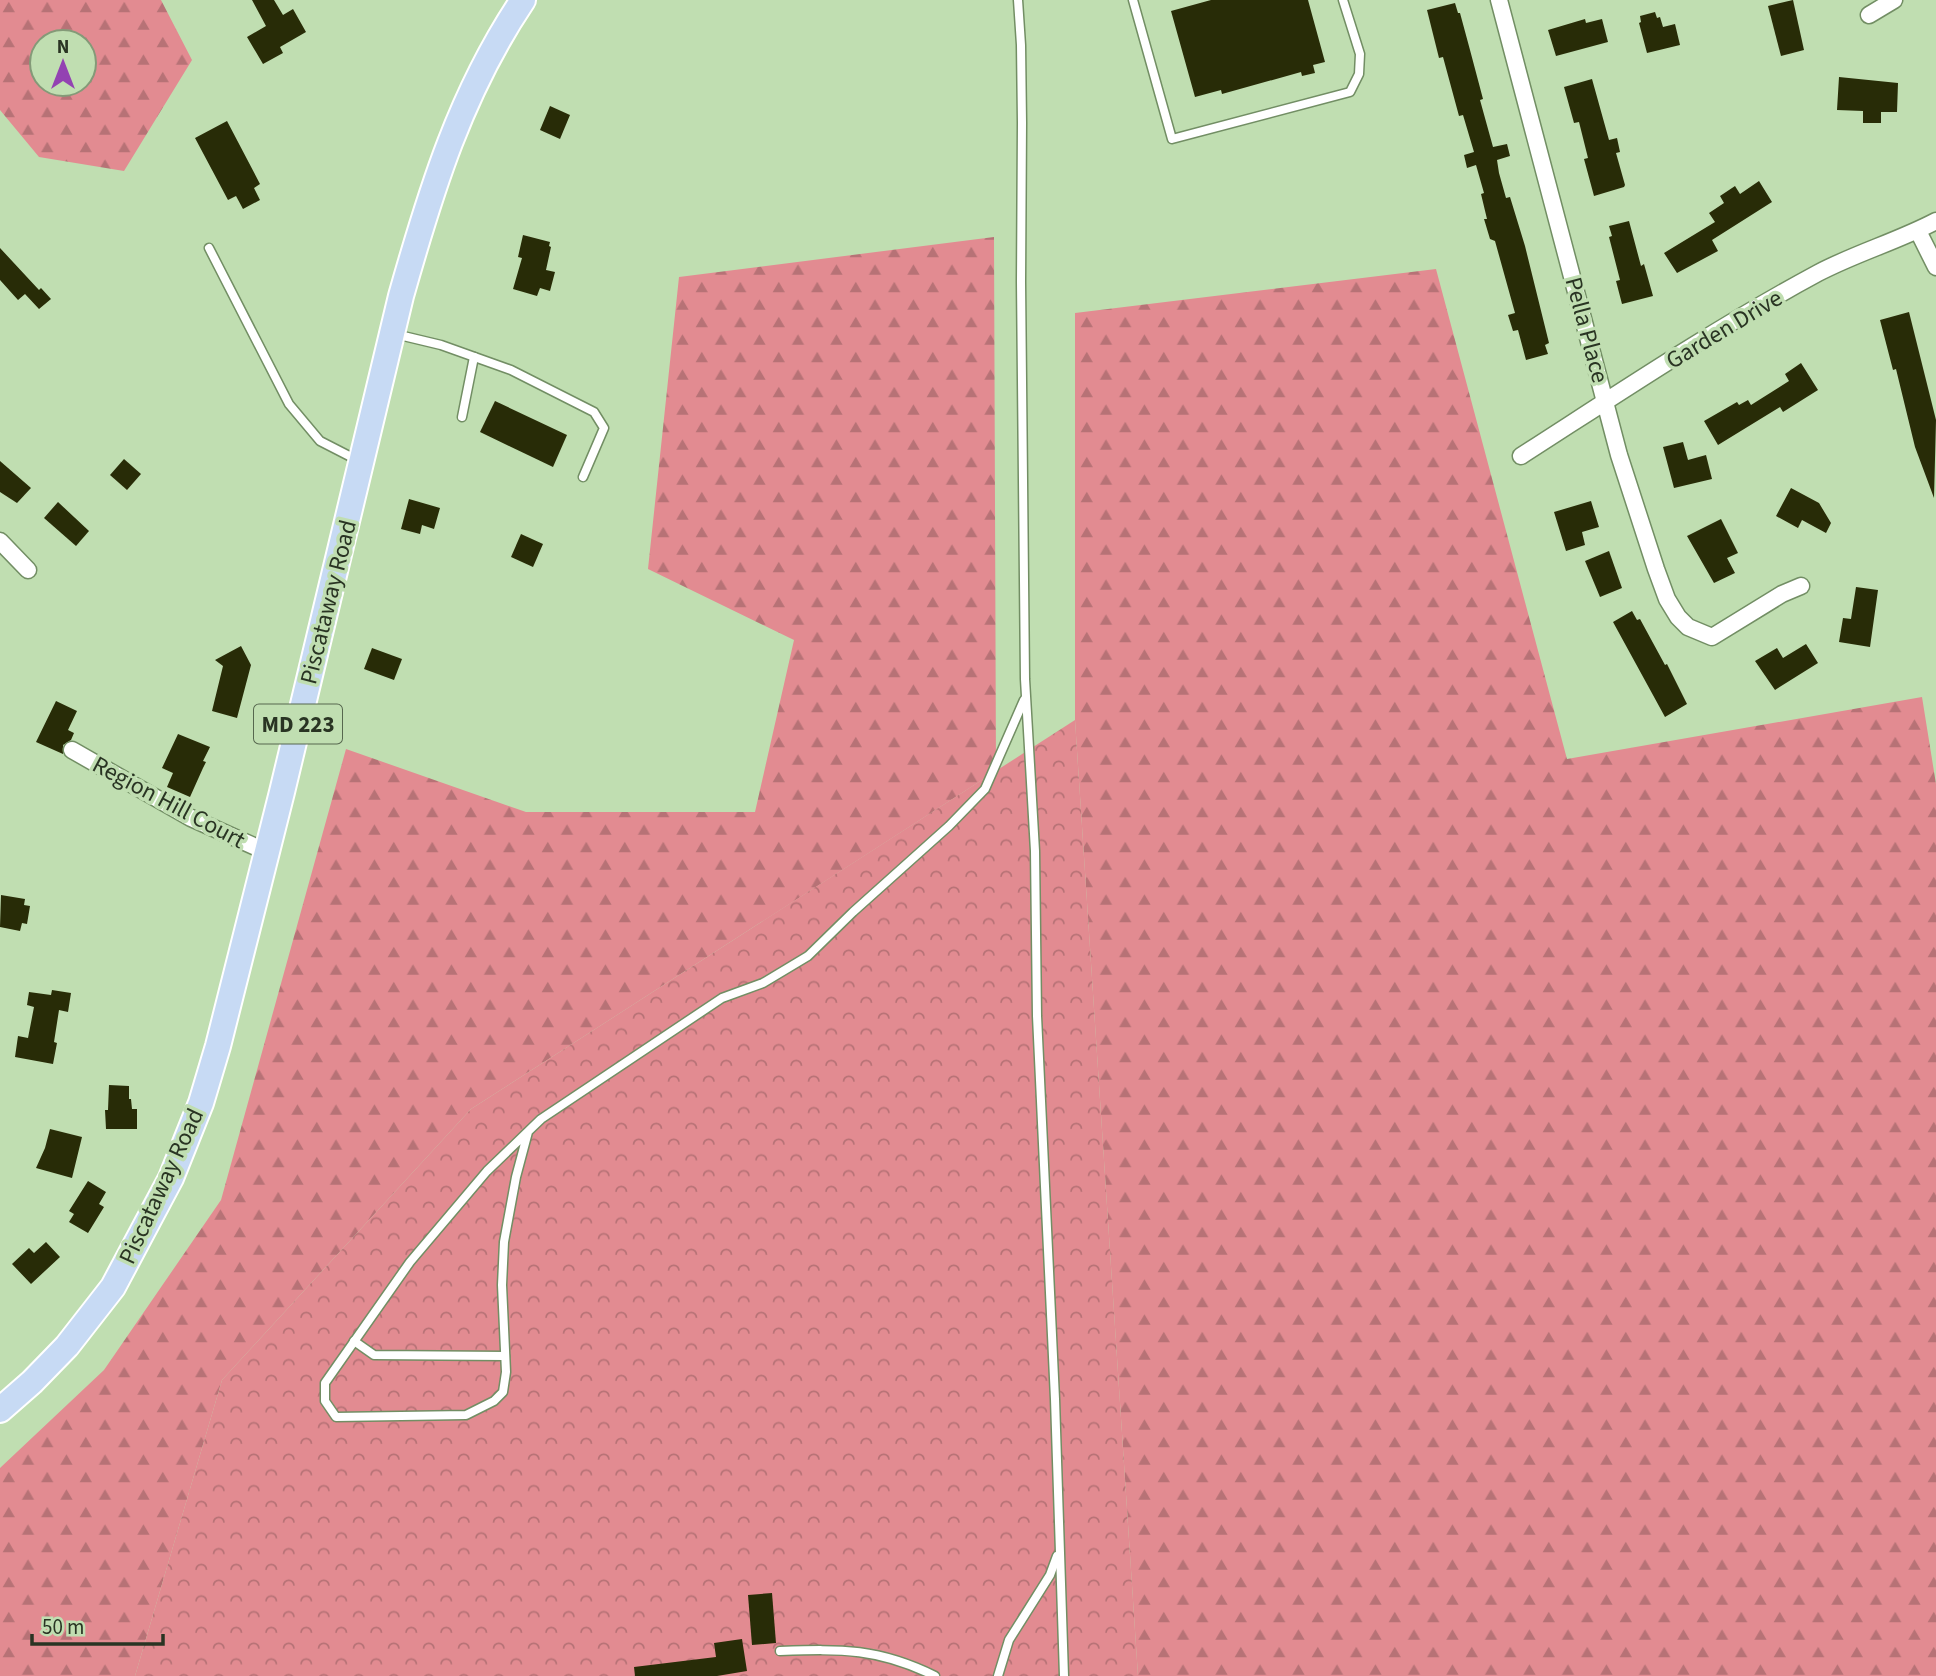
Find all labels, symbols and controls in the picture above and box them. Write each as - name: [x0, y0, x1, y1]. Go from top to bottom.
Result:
- north arrow: [28, 28, 98, 98]
- text: N: [57, 34, 69, 61]
- street label: Pella Place: [1556, 273, 1617, 387]
- street label: Garden Drive: [1659, 281, 1789, 378]
- street label: Piscataway Road: [291, 516, 366, 688]
- road number: MD 223: [254, 704, 342, 744]
- street label: Region Hill Court: [86, 747, 252, 858]
- street label: Piscataway Road: [110, 1103, 213, 1270]
- scale bar: [32, 1602, 163, 1646]
- text: 50 m: [42, 1612, 84, 1642]

